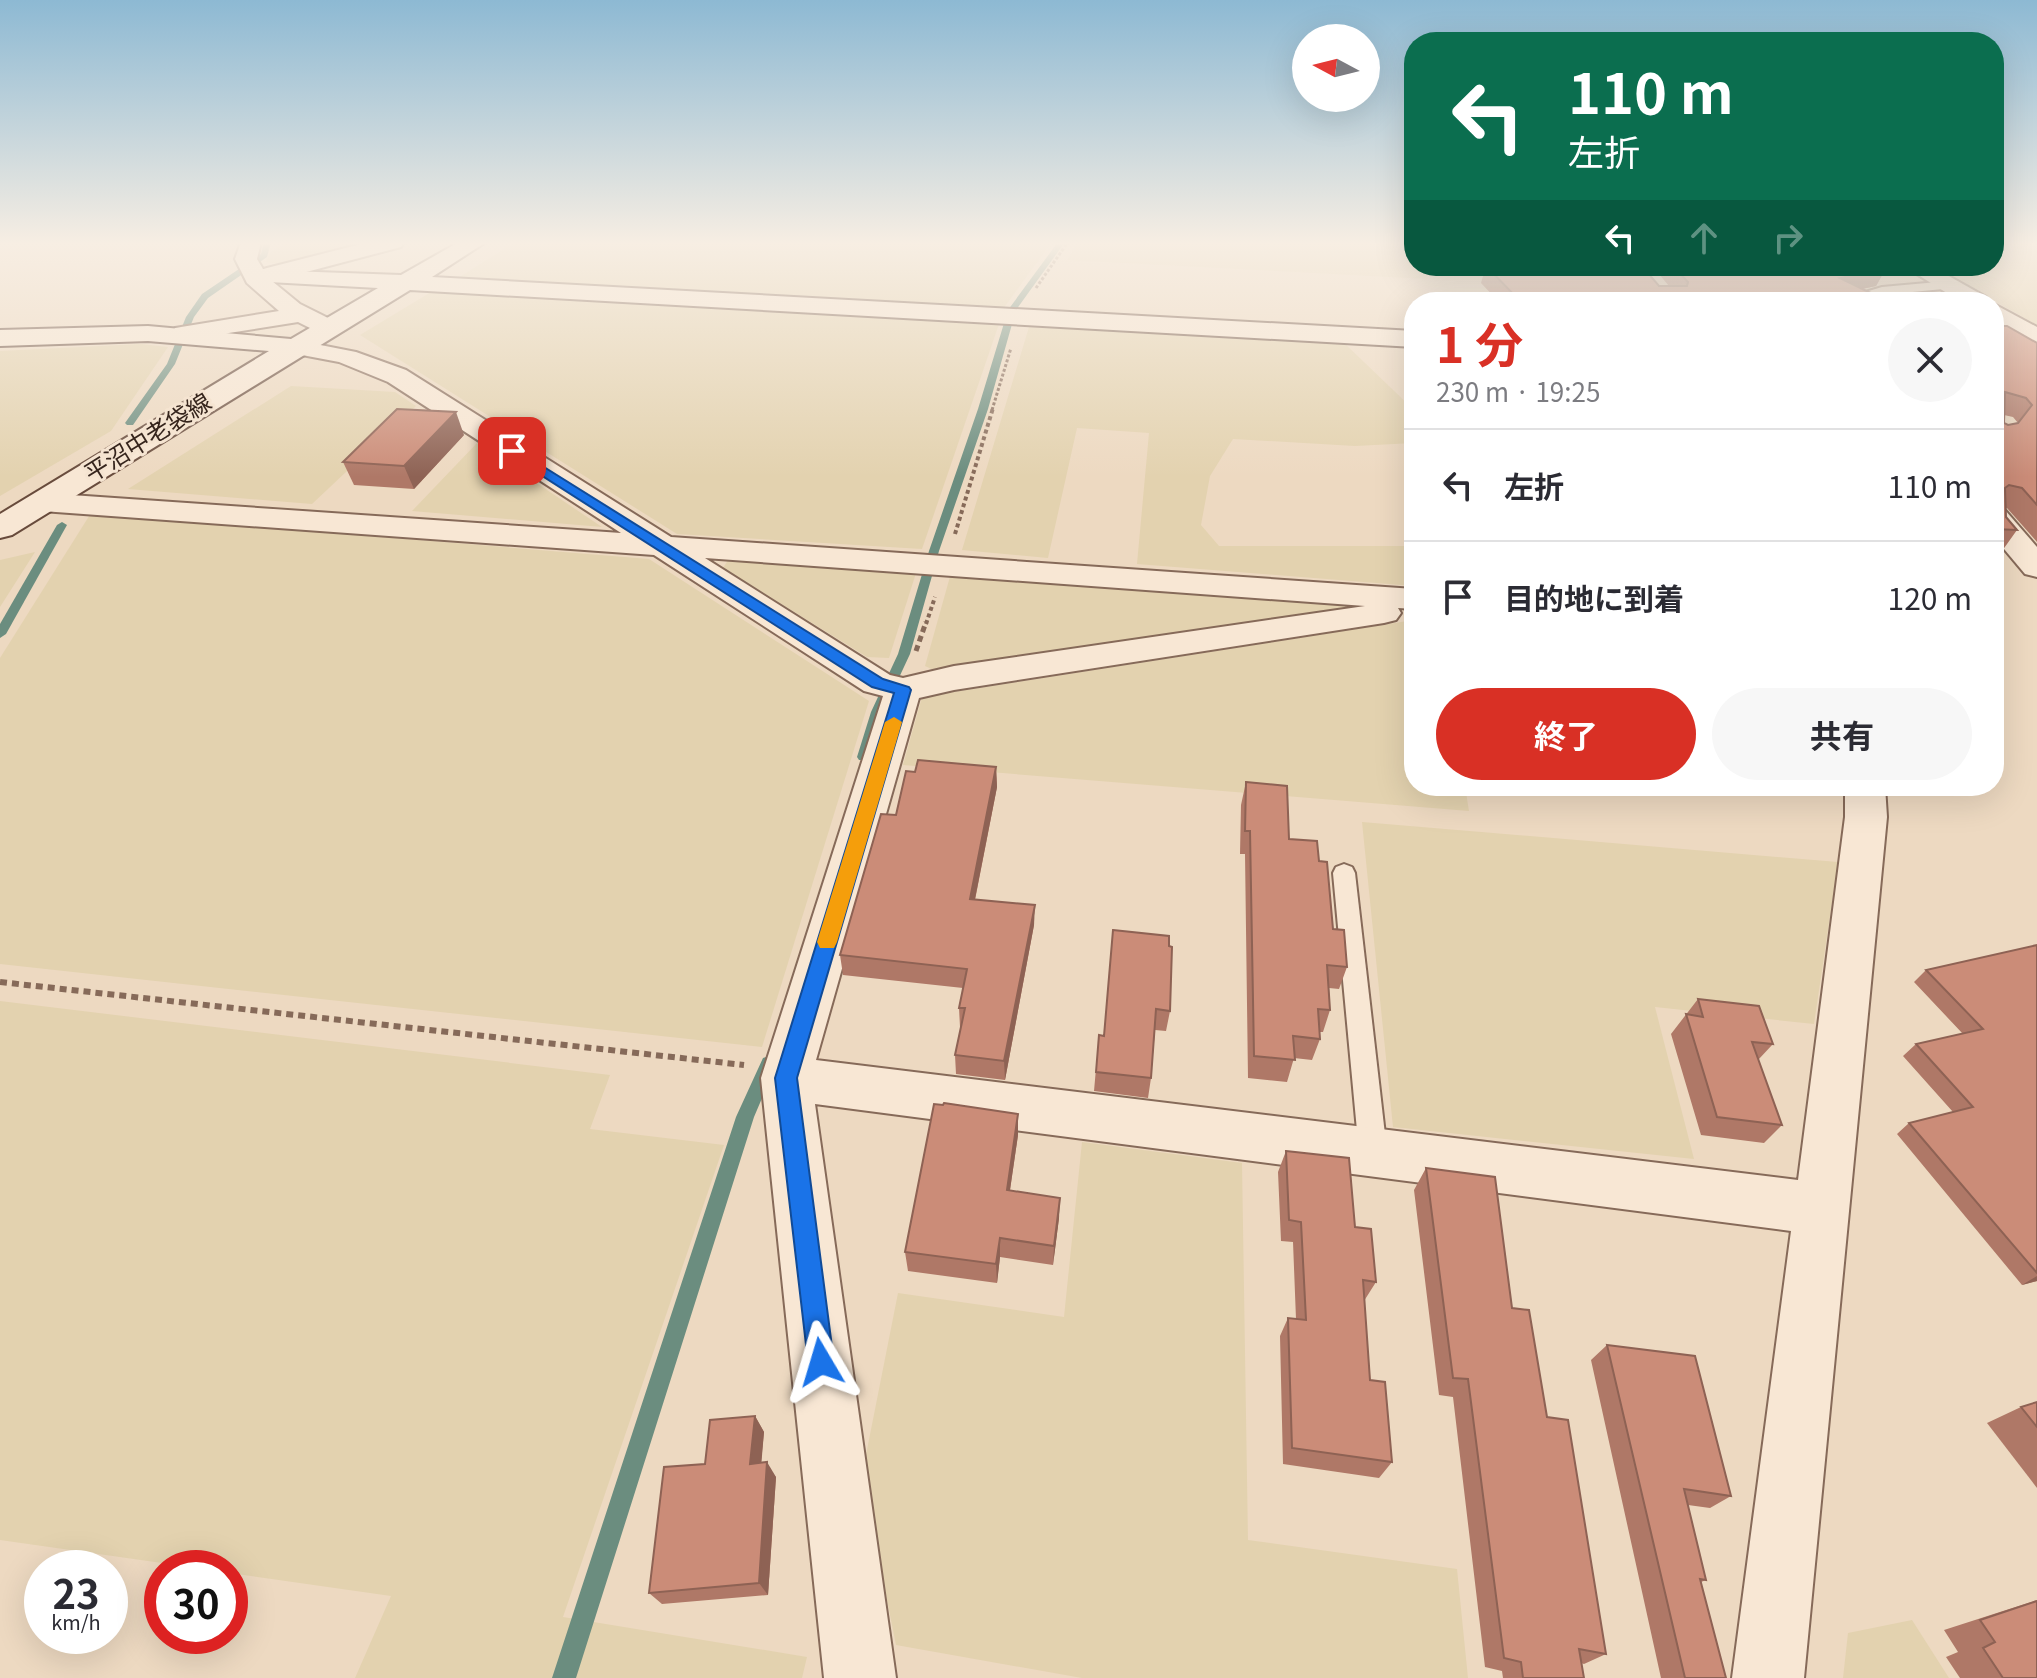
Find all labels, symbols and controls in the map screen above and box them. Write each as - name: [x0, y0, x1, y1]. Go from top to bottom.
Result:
- north arrow: [1292, 24, 1380, 112]
- map controls: [1292, 24, 1380, 112]
- text: 110 m: [1568, 49, 1734, 130]
- icon: left: [1436, 64, 1540, 168]
- text: 左折: [1568, 124, 1640, 176]
- icon: left: [1598, 216, 1642, 260]
- icon: ahead: [1682, 216, 1726, 260]
- icon: right: [1766, 216, 1810, 260]
- text: 1 分: [1436, 307, 1523, 377]
- button: close: [1888, 318, 1972, 402]
- text: 230 m · 19:25: [1436, 372, 1600, 409]
- street label: 平沼中老袋線: [76, 383, 217, 489]
- pin: [478, 417, 546, 485]
- icon: arrive: [490, 429, 534, 473]
- icon: left: [1436, 463, 1480, 507]
- text: 左折: [1504, 463, 1564, 507]
- text: 110 m: [1888, 463, 1972, 507]
- icon: arrive: [1436, 575, 1480, 619]
- text: 目的地に到着: [1504, 575, 1684, 619]
- text: 120 m: [1888, 575, 1972, 619]
- button: 終了: [1436, 688, 1696, 780]
- button: 共有: [1712, 688, 1972, 780]
- position arrow: [779, 1320, 863, 1404]
- speed limit sign: 30: [144, 1550, 248, 1654]
- text: 23: [52, 1563, 100, 1621]
- text: km/h: [51, 1607, 101, 1636]

